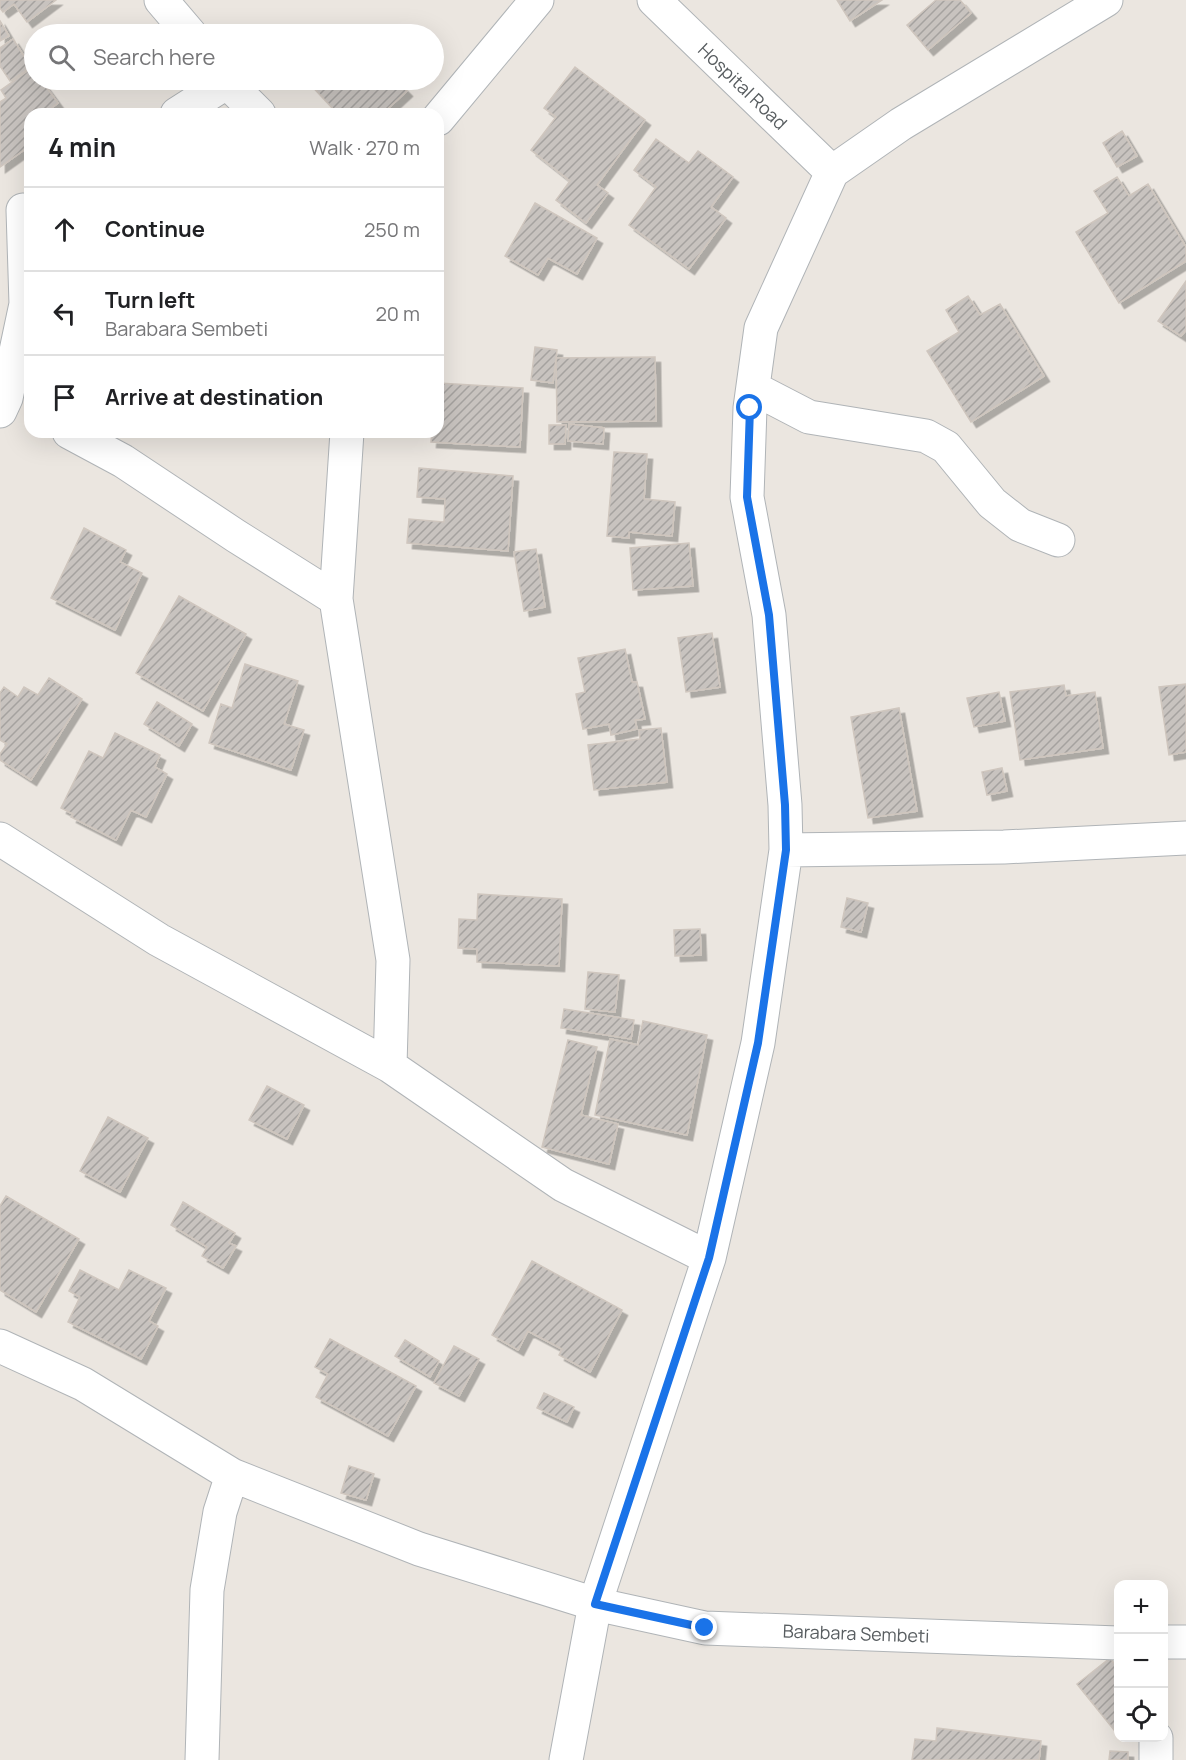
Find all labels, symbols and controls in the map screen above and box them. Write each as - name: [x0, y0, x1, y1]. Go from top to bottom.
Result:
- search box: [24, 24, 444, 90]
- street label: Hospital Road: [693, 37, 793, 135]
- icon: search: [45, 41, 78, 74]
- text: Search here: [93, 42, 215, 72]
- text: 4 min: [48, 129, 116, 165]
- text: Walk · 270 m: [309, 134, 420, 161]
- icon: ahead: [48, 213, 81, 246]
- text: Continue: [105, 214, 205, 244]
- text: 250 m: [364, 216, 420, 243]
- text: Turn left: [105, 285, 195, 315]
- icon: left: [48, 297, 81, 330]
- text: 20 m: [375, 300, 420, 327]
- text: Barabara Sembeti: [105, 315, 268, 342]
- icon: arrive: [48, 381, 81, 414]
- text: Arrive at destination: [105, 382, 323, 412]
- route start: [736, 394, 762, 420]
- map controls: [1114, 1580, 1168, 1742]
- button: +: [1114, 1580, 1168, 1634]
- route end: [691, 1614, 717, 1640]
- street label: Barabara Sembeti: [782, 1618, 930, 1648]
- button: −: [1114, 1634, 1168, 1688]
- button: locate: [1114, 1688, 1168, 1742]

